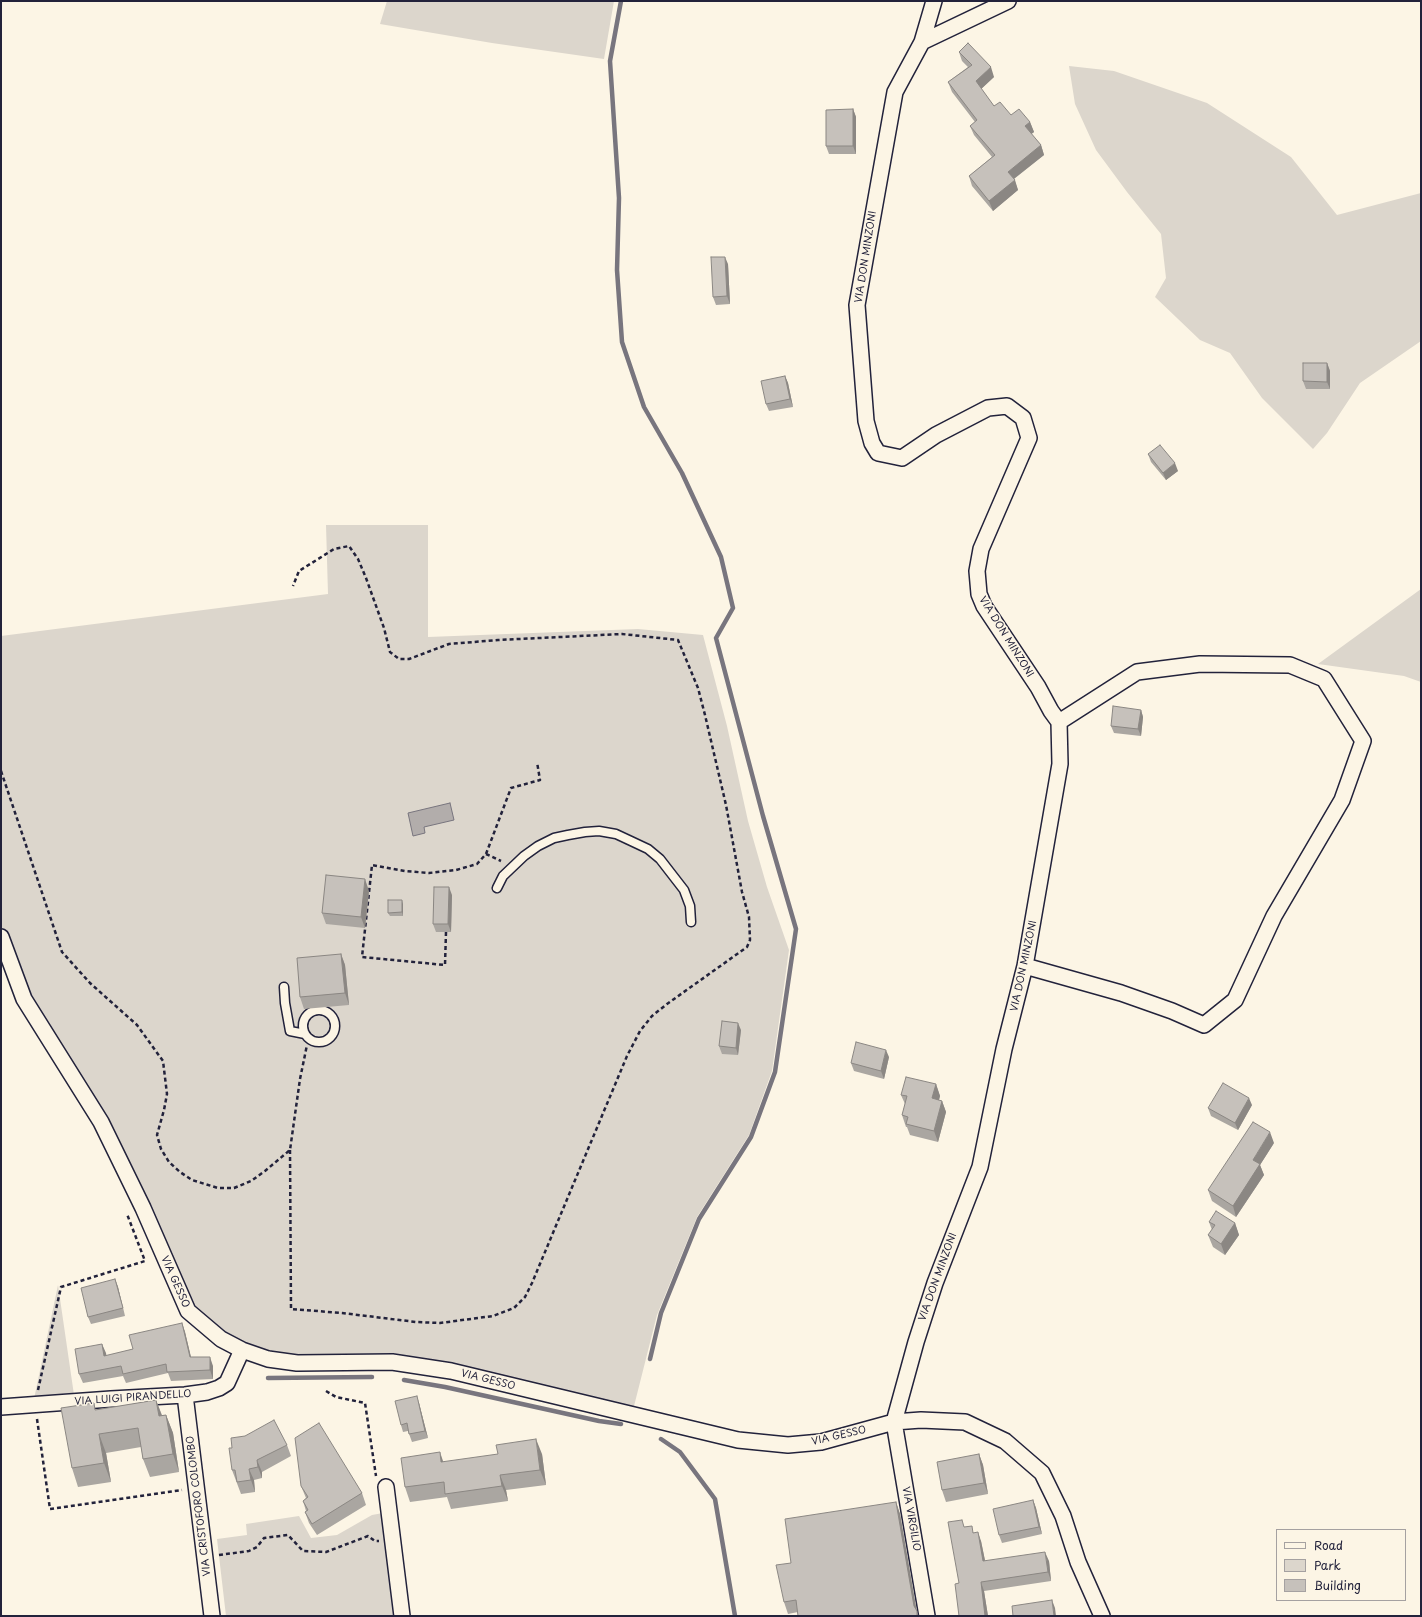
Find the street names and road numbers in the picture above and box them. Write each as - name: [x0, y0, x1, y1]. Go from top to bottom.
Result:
- street label: VIA DON MINZONI: [853, 210, 879, 304]
- street label: VIA DON MINZONI: [976, 594, 1036, 680]
- street label: VIA DON MINZONI: [1008, 919, 1040, 1013]
- street label: VIA DON MINZONI: [916, 1231, 960, 1323]
- street label: VIA GESSO: [158, 1254, 192, 1310]
- street label: VIA GESSO: [460, 1367, 516, 1393]
- street label: VIA LUIGI PIRANDELLO: [74, 1388, 192, 1408]
- street label: VIA GESSO: [811, 1424, 867, 1448]
- street label: VIA CRISTOFORO COLOMBO: [184, 1435, 214, 1577]
- street label: VIA VIRGILIO: [899, 1486, 923, 1552]

